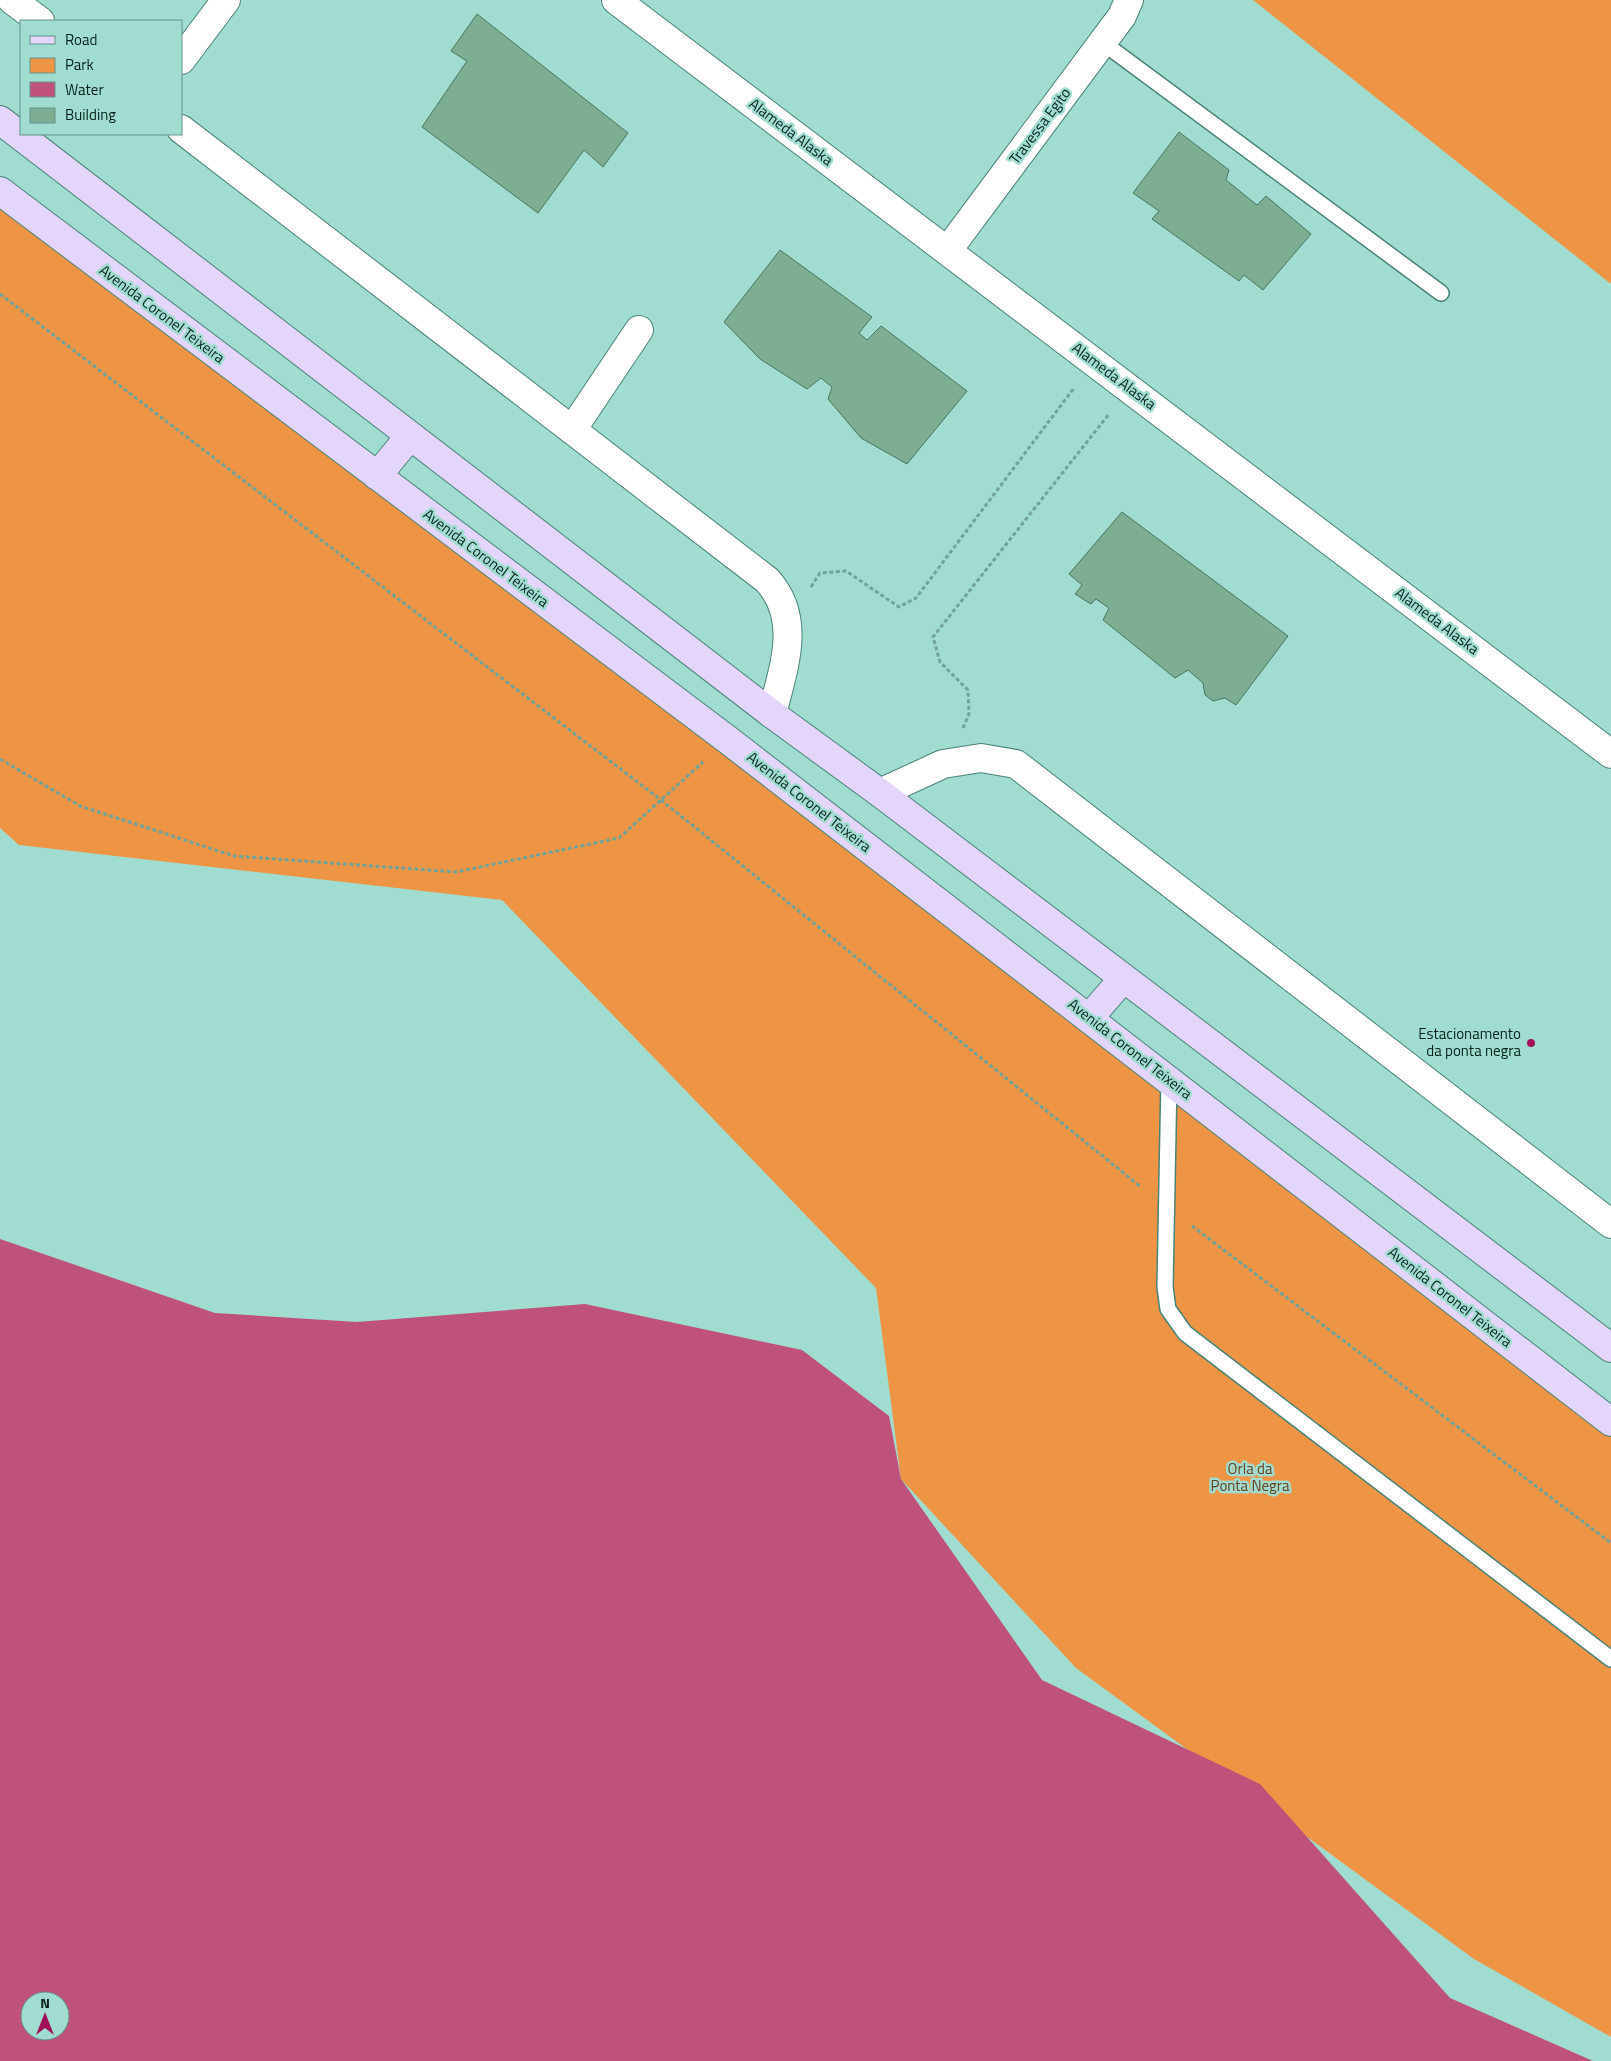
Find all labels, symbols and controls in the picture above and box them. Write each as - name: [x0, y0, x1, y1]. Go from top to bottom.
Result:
- legend: [20, 20, 182, 135]
- text: Road: [65, 28, 97, 51]
- text: Park: [65, 53, 94, 76]
- text: Water: [65, 78, 104, 101]
- street label: Travessa Egito: [1003, 82, 1076, 169]
- street label: Alameda Alaska: [744, 92, 839, 171]
- text: Building: [65, 103, 116, 126]
- street label: Avenida Coronel Teixeira: [95, 259, 230, 369]
- street label: Alameda Alaska: [1067, 336, 1162, 415]
- street label: Avenida Coronel Teixeira: [419, 503, 554, 613]
- street label: Alameda Alaska: [1390, 581, 1485, 660]
- street label: Avenida Coronel Teixeira: [742, 746, 877, 858]
- street label: Avenida Coronel Teixeira: [1063, 993, 1198, 1105]
- place label: Estacionamento da ponta negra: [1418, 1022, 1521, 1062]
- marker: Estacionamento da ponta negra: [1525, 1037, 1537, 1049]
- street label: Avenida Coronel Teixeira: [1383, 1241, 1518, 1353]
- park label: Orla da Ponta Negra: [1211, 1457, 1290, 1497]
- north arrow: [20, 1991, 70, 2041]
- text: N: [40, 1992, 50, 2013]

